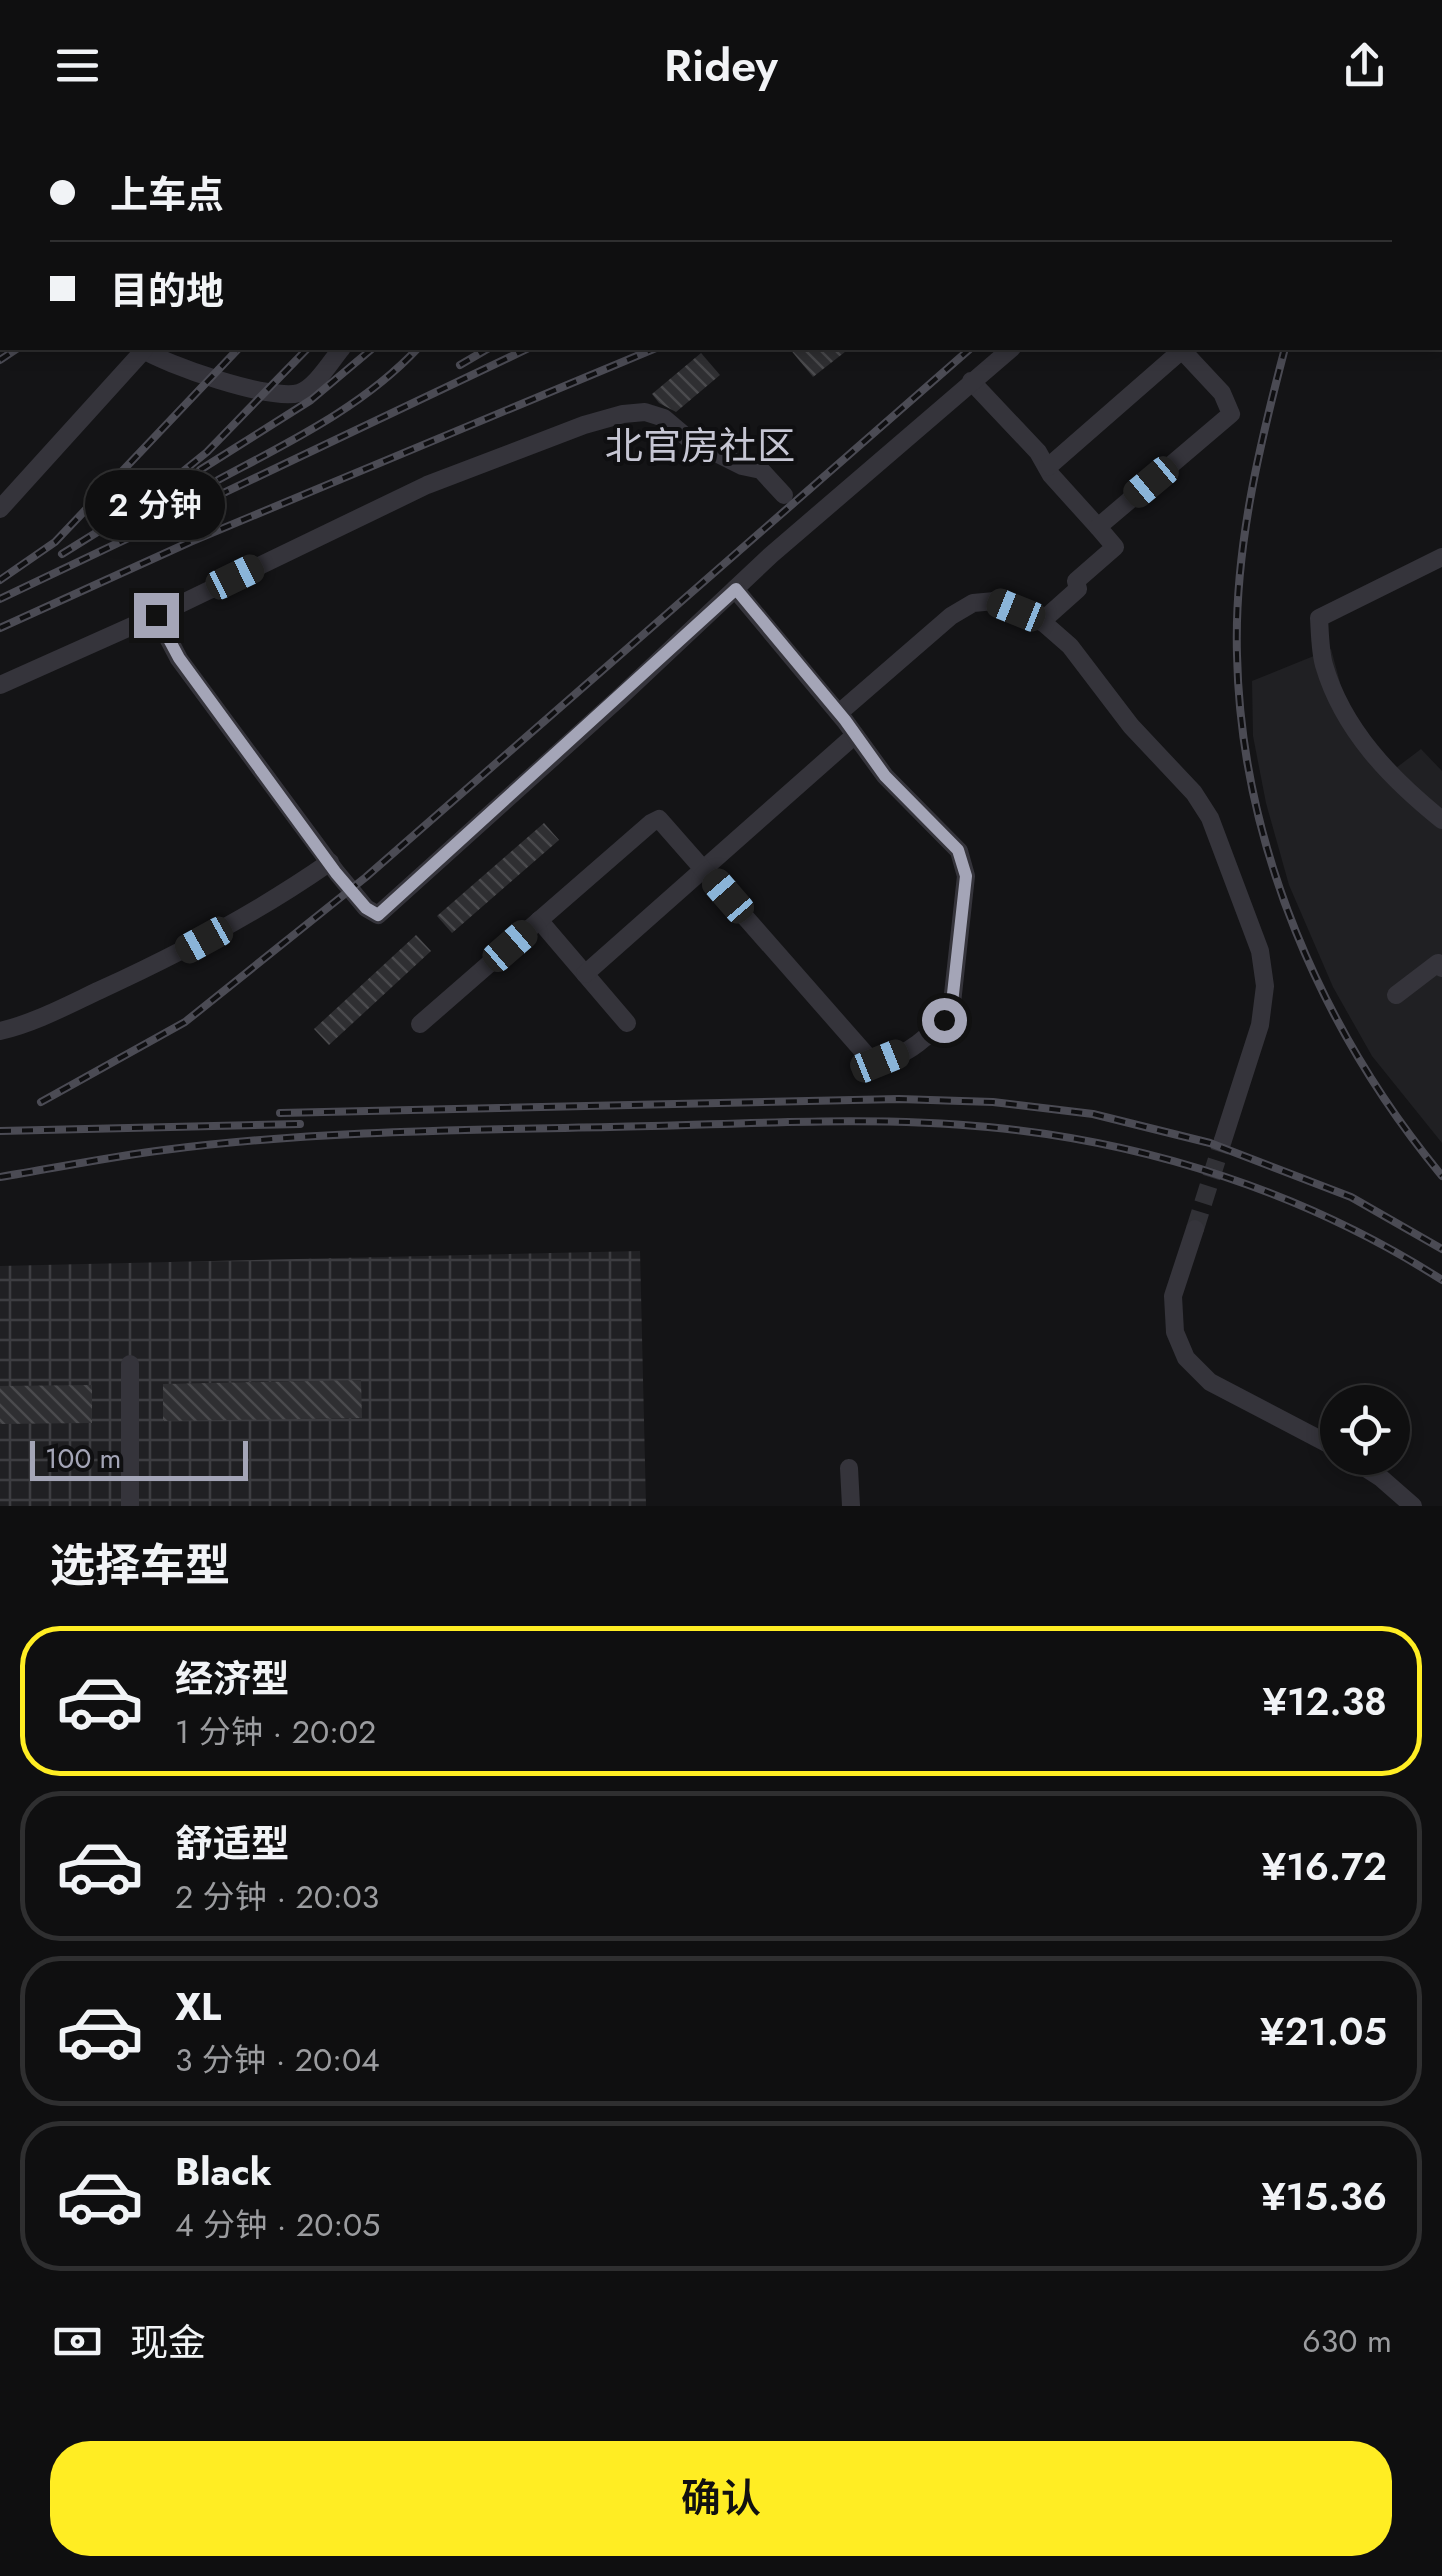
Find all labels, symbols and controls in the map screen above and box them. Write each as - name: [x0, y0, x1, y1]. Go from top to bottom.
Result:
- text: Ridey: [664, 33, 778, 98]
- icon: menu: [50, 38, 105, 93]
- icon: share: [1337, 38, 1392, 93]
- text: 上车点: [110, 167, 224, 222]
- text: 目的地: [110, 263, 224, 318]
- district label: 北官房社区: [605, 418, 795, 473]
- car: [1118, 451, 1184, 513]
- callout: 2 分钟: [86, 470, 226, 540]
- text: 2 分钟: [108, 482, 202, 528]
- car: [201, 550, 269, 604]
- car: [983, 585, 1049, 635]
- route end: [134, 593, 179, 638]
- car: [697, 864, 759, 928]
- car: [170, 912, 238, 968]
- car: [478, 915, 542, 977]
- route start: [922, 998, 967, 1043]
- car: [847, 1036, 913, 1086]
- map controls: [1320, 1385, 1410, 1475]
- button: locate: [1320, 1385, 1410, 1475]
- scale bar: [30, 1436, 248, 1481]
- text: 100 m: [45, 1438, 121, 1479]
- text: 选择车型: [50, 1533, 230, 1598]
- text: 经济型: [175, 1651, 289, 1706]
- icon: car: [55, 1656, 145, 1746]
- text: ¥12.38: [1263, 1674, 1387, 1729]
- text: 1 分钟 · 20:02: [175, 1709, 376, 1755]
- text: 舒适型: [175, 1816, 289, 1871]
- icon: car: [55, 1821, 145, 1911]
- text: ¥16.72: [1262, 1839, 1387, 1894]
- text: 2 分钟 · 20:03: [175, 1874, 379, 1920]
- text: XL: [175, 1979, 221, 2034]
- icon: car: [55, 1986, 145, 2076]
- text: ¥21.05: [1260, 2004, 1387, 2059]
- text: 3 分钟 · 20:04: [175, 2037, 380, 2083]
- text: Black: [175, 2144, 272, 2199]
- icon: car: [55, 2151, 145, 2241]
- text: ¥15.36: [1261, 2169, 1387, 2224]
- text: 4 分钟 · 20:05: [175, 2202, 380, 2248]
- icon: cash: [50, 2314, 105, 2369]
- text: 现金: [130, 2315, 206, 2370]
- text: 630 m: [1302, 2318, 1392, 2364]
- button: 确认: [50, 2441, 1392, 2556]

